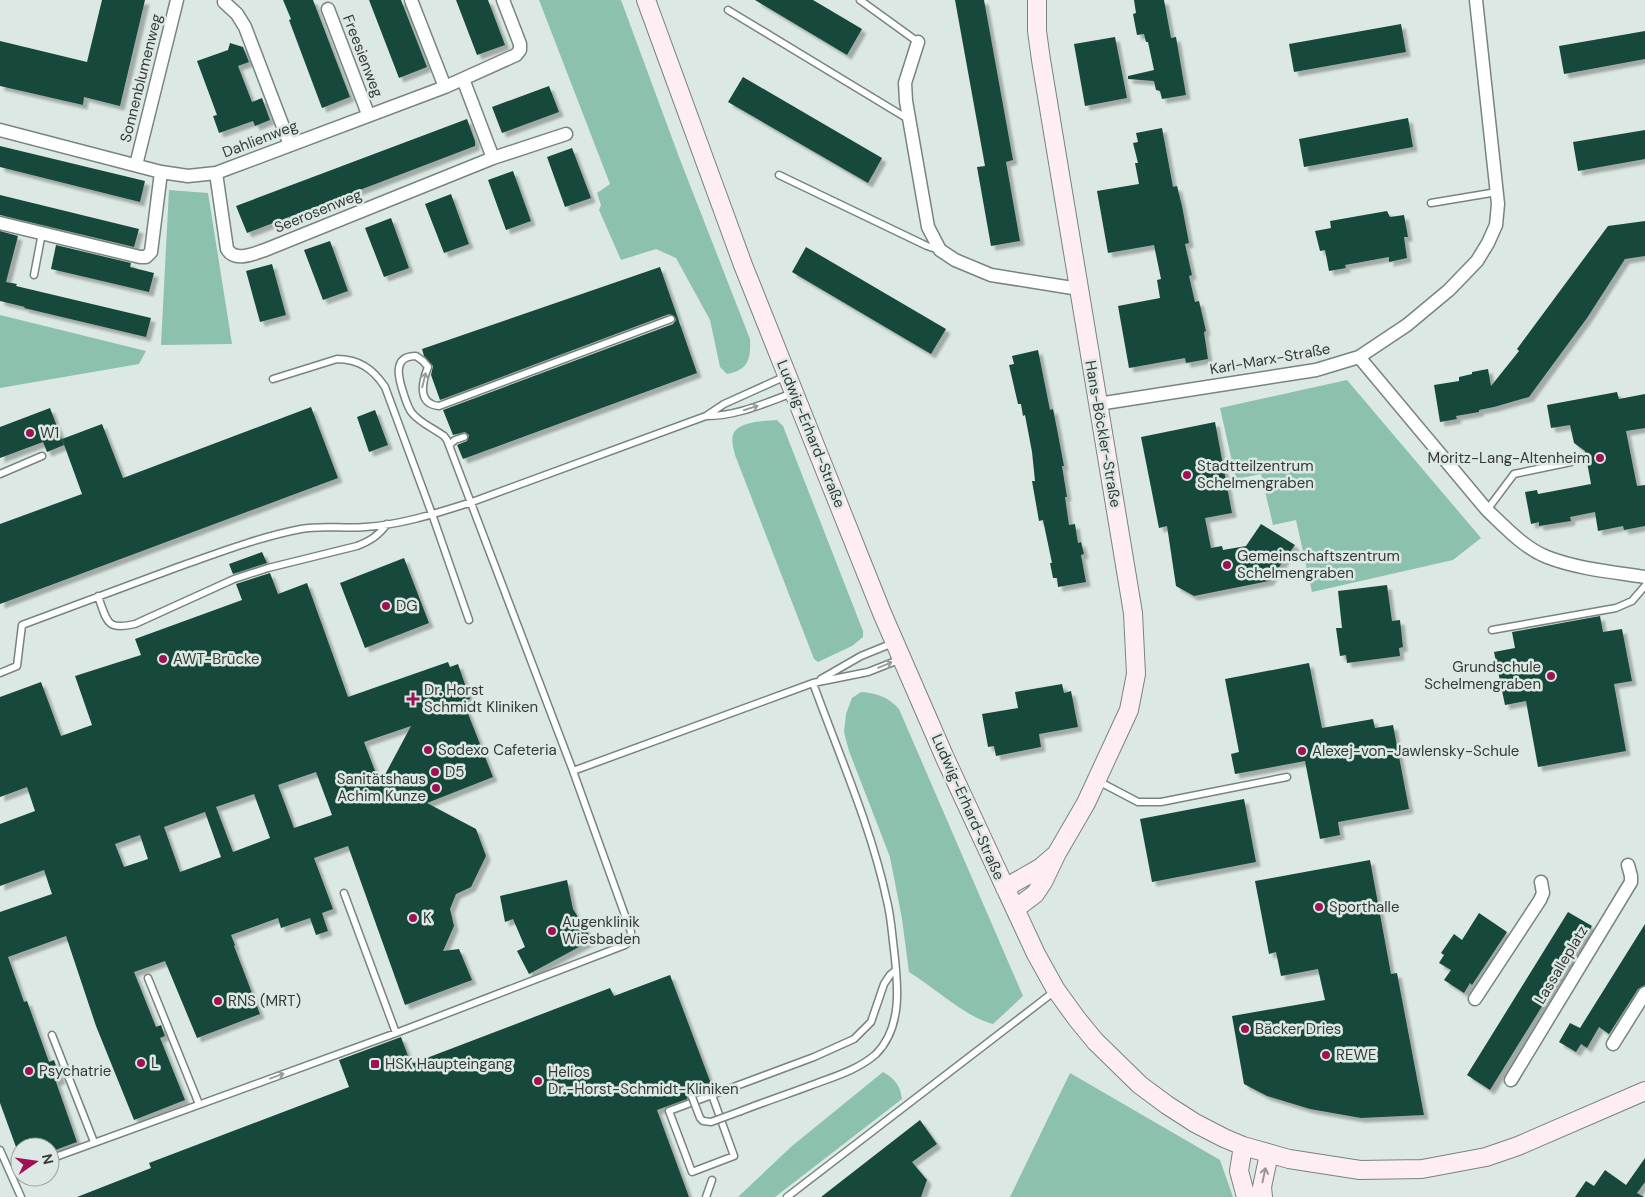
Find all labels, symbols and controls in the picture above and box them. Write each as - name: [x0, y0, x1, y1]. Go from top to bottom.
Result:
- street label: Sonnenblumenweg: [115, 12, 167, 144]
- street label: Freesienweg: [338, 12, 388, 100]
- street label: Dahlienweg: [219, 115, 301, 163]
- street label: Seerosenweg: [271, 184, 365, 238]
- street label: Karl-Marx-Straße: [1208, 339, 1332, 379]
- street label: Ludwig-Erhard-Straße: [772, 357, 850, 511]
- street label: Hans-Böckler-Straße: [1080, 359, 1126, 509]
- one-way arrow: [420, 372, 429, 388]
- one-way arrow: [742, 403, 758, 412]
- place label: W1: [40, 423, 59, 443]
- marker: W1: [24, 427, 36, 439]
- place label: Moritz-Lang-Altenheim: [1428, 448, 1590, 468]
- marker: Moritz-Lang-Altenheim: [1594, 452, 1606, 464]
- place label: Stadtteilzentrum Schelmengraben: [1197, 456, 1314, 493]
- marker: Stadtteilzentrum Schelmengraben: [1181, 469, 1193, 481]
- place label: Gemeinschaftszentrum Schelmengraben: [1237, 546, 1400, 583]
- marker: Gemeinschaftszentrum Schelmengraben: [1221, 559, 1233, 571]
- place label: DG: [396, 596, 418, 616]
- marker: DG: [380, 600, 392, 612]
- place label: AWT-Brücke: [173, 649, 260, 669]
- marker: AWT-Brücke: [157, 653, 169, 665]
- place label: Grundschule Schelmengraben: [1424, 657, 1541, 694]
- one-way arrow: [877, 660, 892, 670]
- marker: Grundschule Schelmengraben: [1545, 670, 1557, 682]
- place label: Dr. Horst Schmidt Kliniken: [424, 680, 538, 717]
- marker: Dr. Horst Schmidt Kliniken: [406, 692, 420, 706]
- street label: Ludwig-Erhard-Straße: [927, 731, 1009, 883]
- place label: Sodexo Cafeteria: [438, 740, 557, 760]
- place label: Alexej-von-Jawlensky-Schule: [1312, 741, 1519, 761]
- marker: Sodexo Cafeteria: [422, 744, 434, 756]
- marker: Alexej-von-Jawlensky-Schule: [1296, 745, 1308, 757]
- place label: D5: [445, 762, 464, 782]
- marker: D5: [429, 766, 441, 778]
- place label: Sanitätshaus Achim Kunze: [337, 769, 426, 806]
- marker: Sanitätshaus Achim Kunze: [430, 782, 442, 794]
- place label: Sporthalle: [1329, 897, 1399, 917]
- marker: Sporthalle: [1313, 901, 1325, 913]
- place label: K: [423, 908, 432, 928]
- marker: K: [407, 912, 419, 924]
- place label: Augenklinik Wiesbaden: [562, 912, 640, 949]
- street label: Lassalleplatz: [1530, 922, 1592, 1008]
- marker: Augenklinik Wiesbaden: [546, 925, 558, 937]
- place label: RNS (MRT): [228, 991, 301, 1011]
- marker: RNS (MRT): [212, 995, 224, 1007]
- place label: Bäcker Dries: [1255, 1019, 1341, 1039]
- marker: Bäcker Dries: [1239, 1023, 1251, 1035]
- place label: REWE: [1336, 1045, 1376, 1065]
- marker: REWE: [1320, 1049, 1332, 1061]
- place label: L: [151, 1053, 159, 1073]
- place label: HSK Haupteingang: [385, 1054, 513, 1074]
- marker: L: [135, 1057, 147, 1069]
- marker: HSK Haupteingang: [369, 1058, 381, 1070]
- place label: Psychatrie: [39, 1061, 111, 1081]
- place label: Helios Dr.-Horst-Schmidt-Kliniken: [548, 1062, 739, 1099]
- marker: Psychatrie: [23, 1065, 35, 1077]
- one-way arrow: [269, 1071, 284, 1080]
- marker: Helios Dr.-Horst-Schmidt-Kliniken: [532, 1075, 544, 1087]
- north arrow: [10, 1137, 60, 1187]
- text: N: [38, 1152, 58, 1166]
- one-way arrow: [1260, 1168, 1269, 1184]

